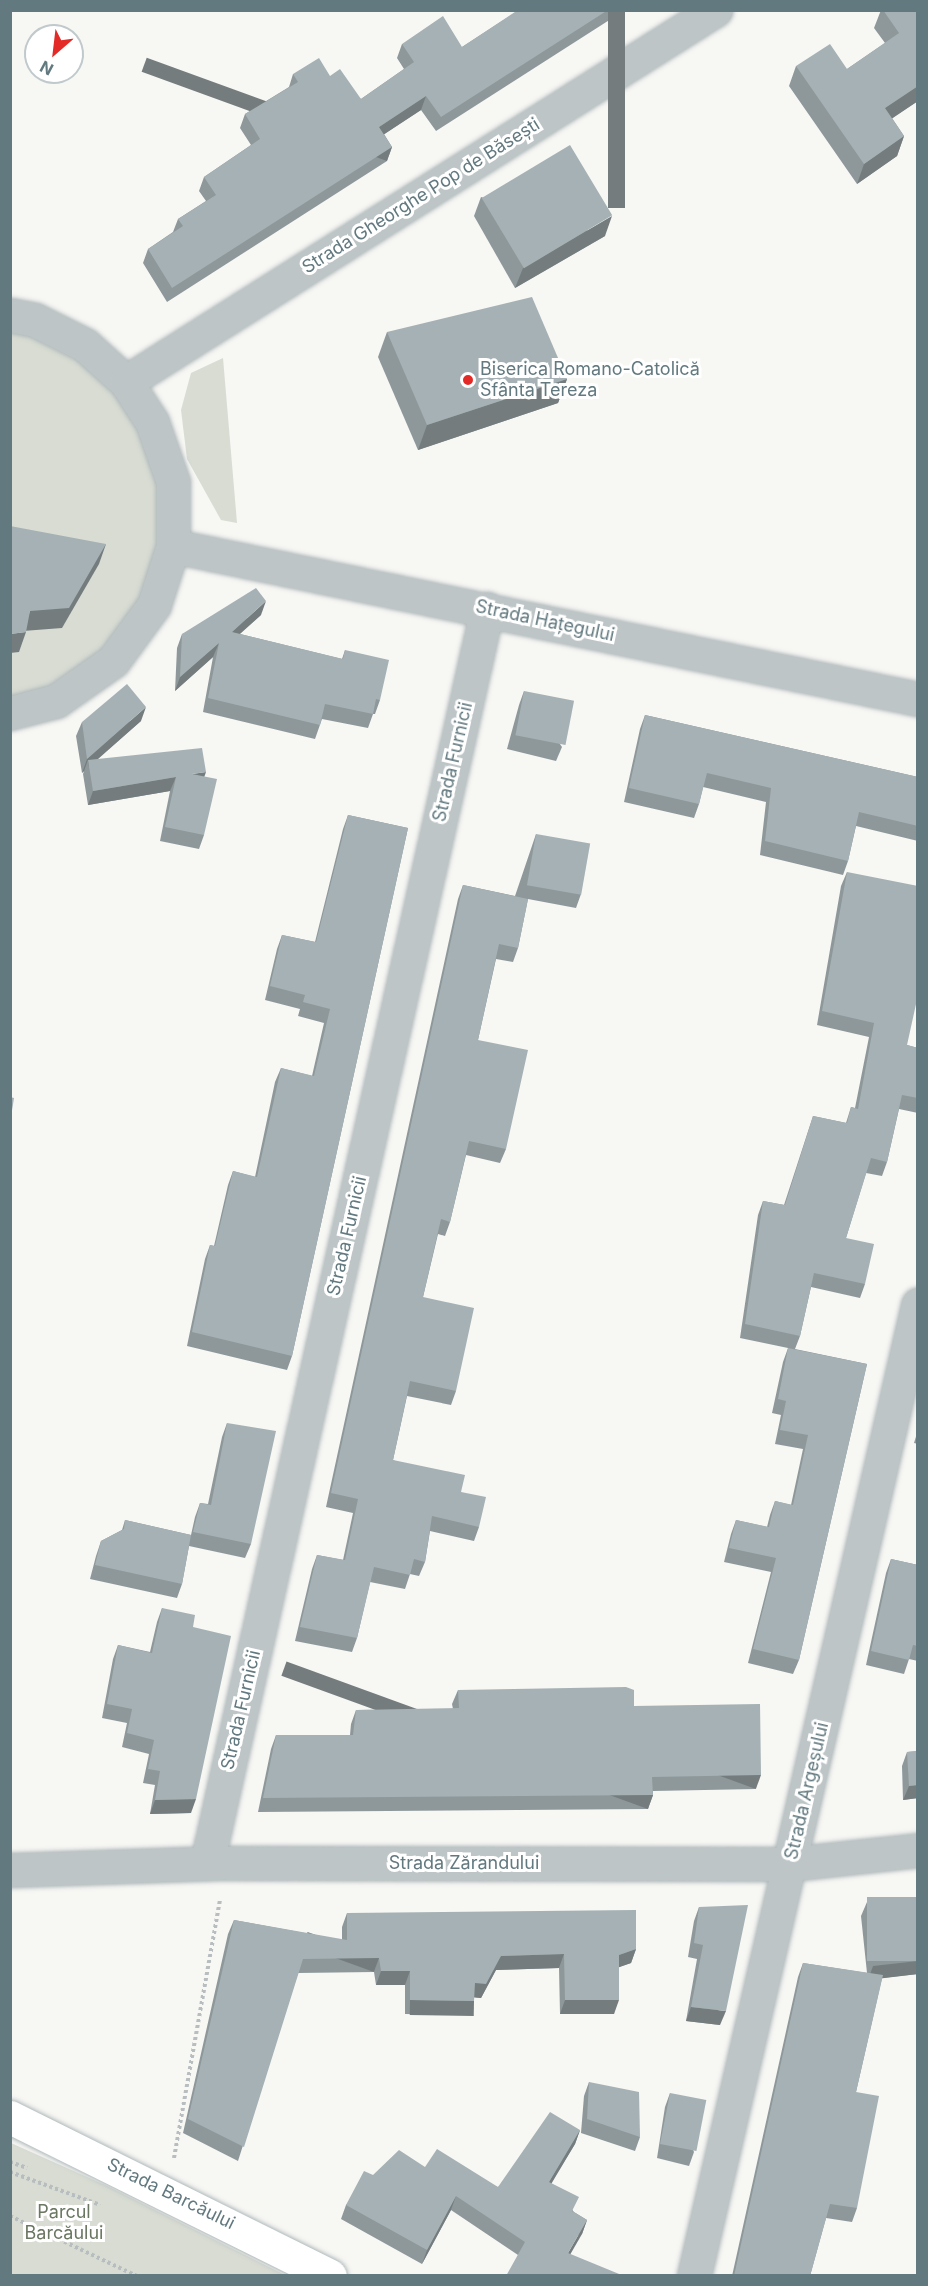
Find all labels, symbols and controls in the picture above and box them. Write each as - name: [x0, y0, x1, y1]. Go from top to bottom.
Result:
- north arrow: [24, 24, 84, 84]
- text: N: [36, 56, 57, 80]
- street label: Strada Gheorghe Pop de Băsești: [298, 114, 544, 278]
- place label: Biserica Romano-Catolică Sfânta Tereza: [480, 359, 700, 401]
- marker: Biserica Romano-Catolică Sfânta Tereza: [461, 373, 475, 387]
- street label: Strada Hațegului: [474, 596, 616, 646]
- street label: Strada Furnicii: [429, 700, 477, 824]
- street label: Strada Furnicii: [323, 1174, 371, 1298]
- street label: Strada Furnicii: [217, 1648, 265, 1772]
- street label: Strada Argeșului: [781, 1720, 833, 1862]
- street label: Strada Zărandului: [389, 1852, 539, 1874]
- street label: Strada Barcăului: [104, 2154, 238, 2234]
- park label: Parcul Barcăului: [25, 2202, 103, 2244]

